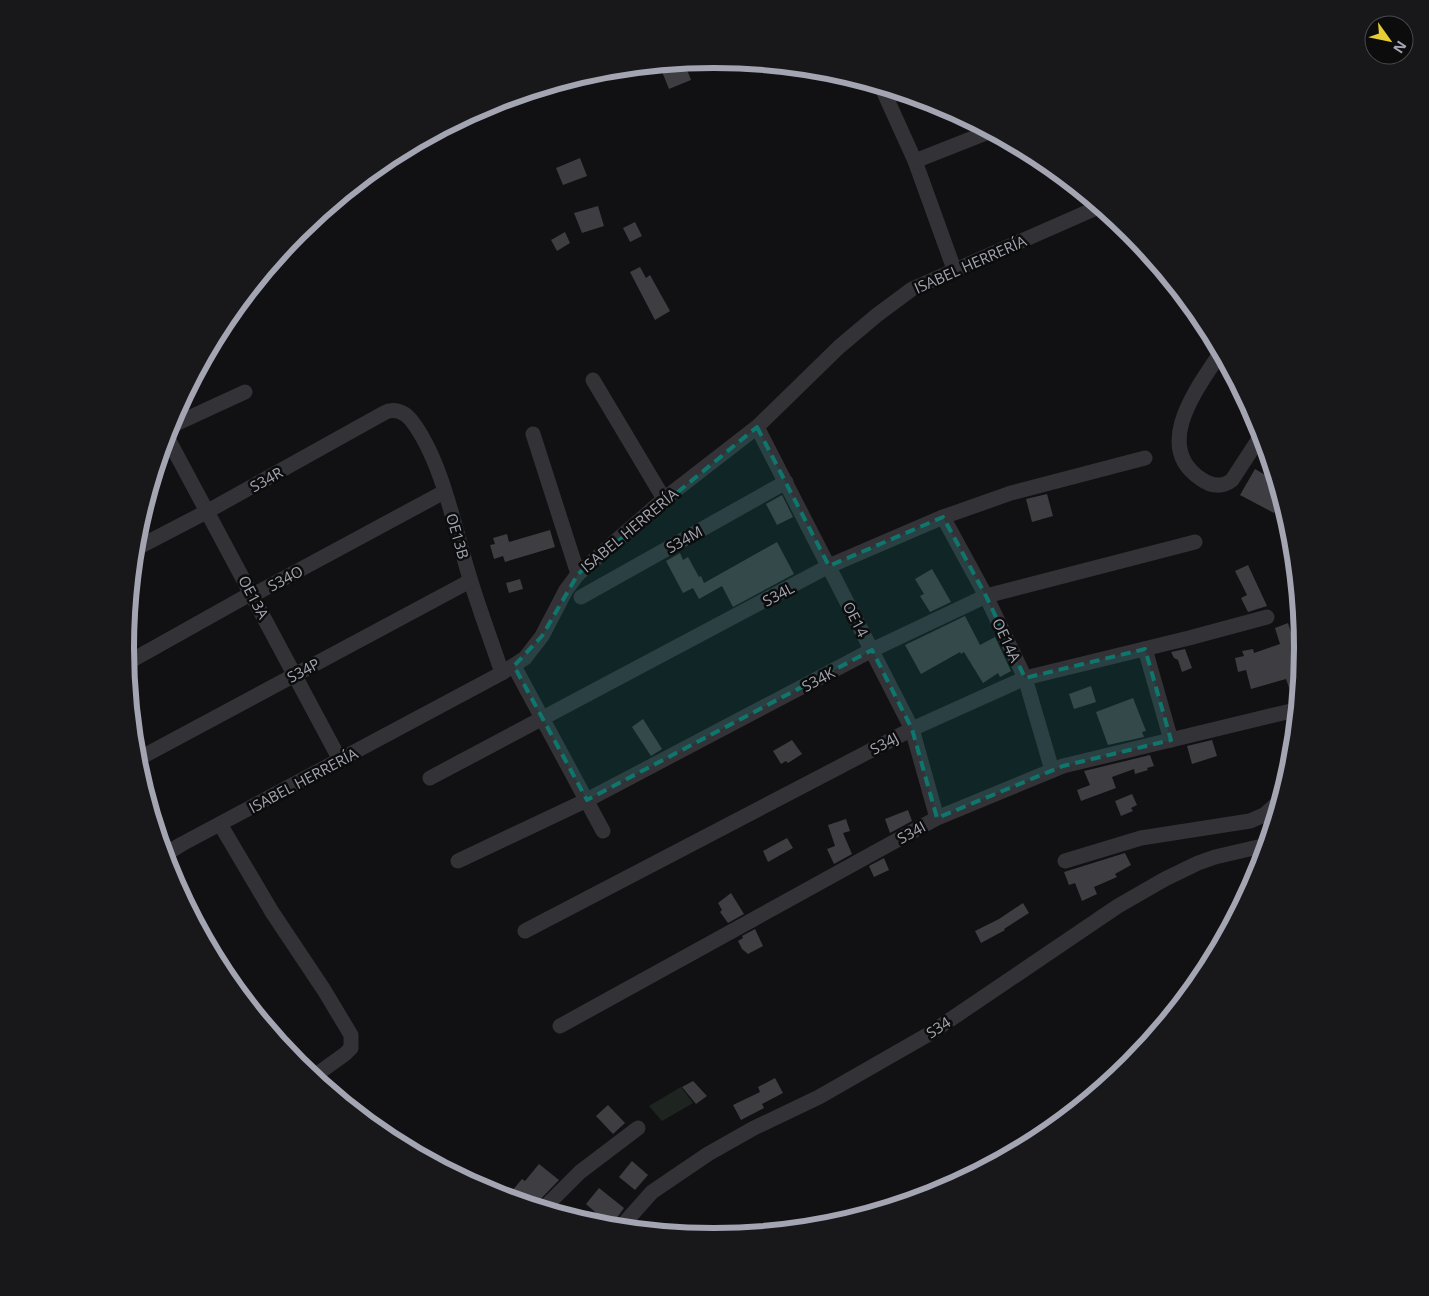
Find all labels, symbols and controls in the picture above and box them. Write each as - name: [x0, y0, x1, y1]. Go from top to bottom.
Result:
- north arrow: [1364, 15, 1414, 65]
- text: N: [1389, 37, 1411, 57]
- street label: ISABEL HERRERÍA: [911, 230, 1030, 298]
- street label: S34R: [246, 461, 287, 496]
- street label: ISABEL HERRERÍA: [576, 483, 682, 576]
- street label: OE13B: [442, 511, 474, 561]
- street label: S34M: [662, 521, 706, 557]
- street label: S34O: [264, 560, 306, 596]
- street label: OE13A: [234, 572, 274, 623]
- street label: S34L: [759, 577, 798, 611]
- street label: OE14: [839, 598, 874, 640]
- street label: OE14A: [988, 615, 1026, 666]
- street label: S34P: [283, 653, 323, 687]
- street label: S34K: [798, 662, 839, 696]
- street label: S34J: [866, 727, 902, 759]
- street label: ISABEL HERRERÍA: [245, 743, 361, 817]
- street label: S34I: [893, 816, 929, 848]
- street label: S34: [922, 1011, 954, 1042]

